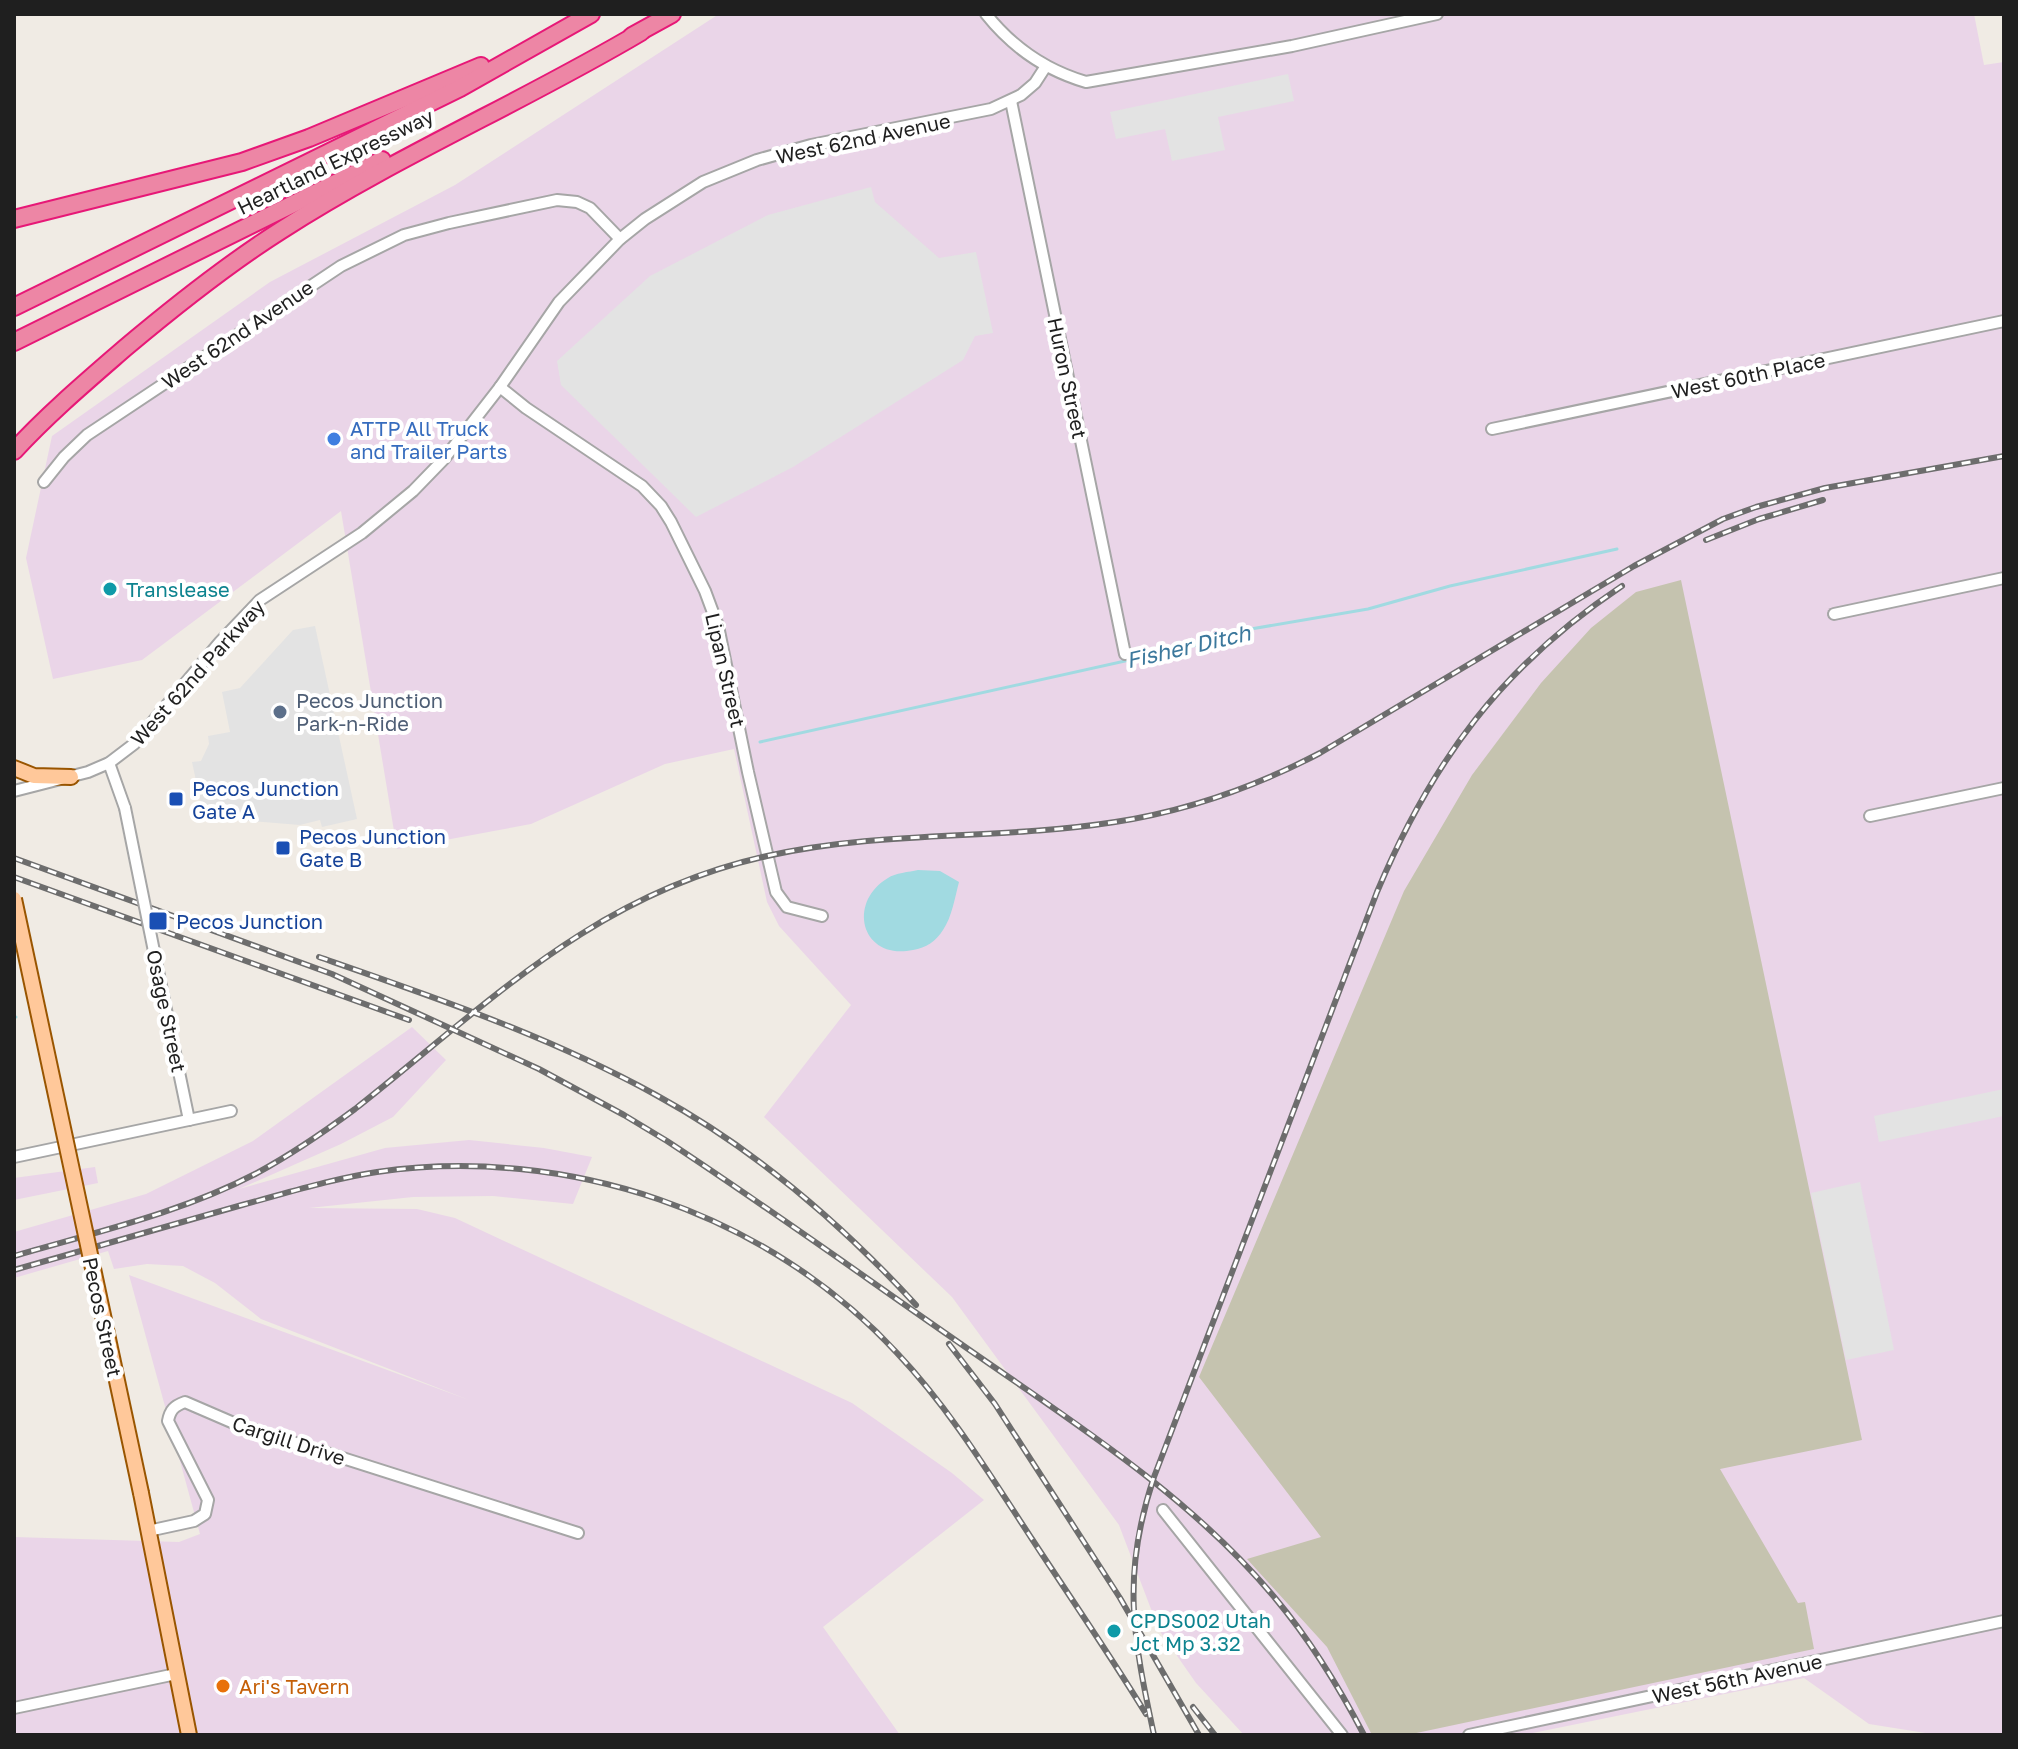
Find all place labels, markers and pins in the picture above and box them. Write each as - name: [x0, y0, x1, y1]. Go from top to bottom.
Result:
- place label: ATTP All Truck and Trailer Parts: [350, 416, 507, 463]
- marker: ATTP All Truck and Trailer Parts: [325, 430, 343, 448]
- place label: Translease: [126, 577, 230, 601]
- marker: Translease: [101, 580, 119, 598]
- place label: Pecos Junction Park-n-Ride: [296, 688, 443, 735]
- marker: Pecos Junction Park-n-Ride: [271, 703, 289, 721]
- place label: Pecos Junction Gate A: [192, 776, 339, 823]
- marker: Pecos Junction Gate A: [167, 790, 185, 808]
- place label: Pecos Junction Gate B: [299, 824, 446, 871]
- marker: Pecos Junction Gate B: [274, 839, 292, 857]
- place label: Pecos Junction: [176, 909, 323, 933]
- marker: Pecos Junction: [147, 910, 169, 932]
- place label: CPDS002 Utah Jct Mp 3.32: [1130, 1608, 1271, 1655]
- marker: CPDS002 Utah Jct Mp 3.32: [1105, 1622, 1123, 1640]
- place label: Ari's Tavern: [239, 1674, 350, 1698]
- marker: Ari's Tavern: [214, 1677, 232, 1695]

